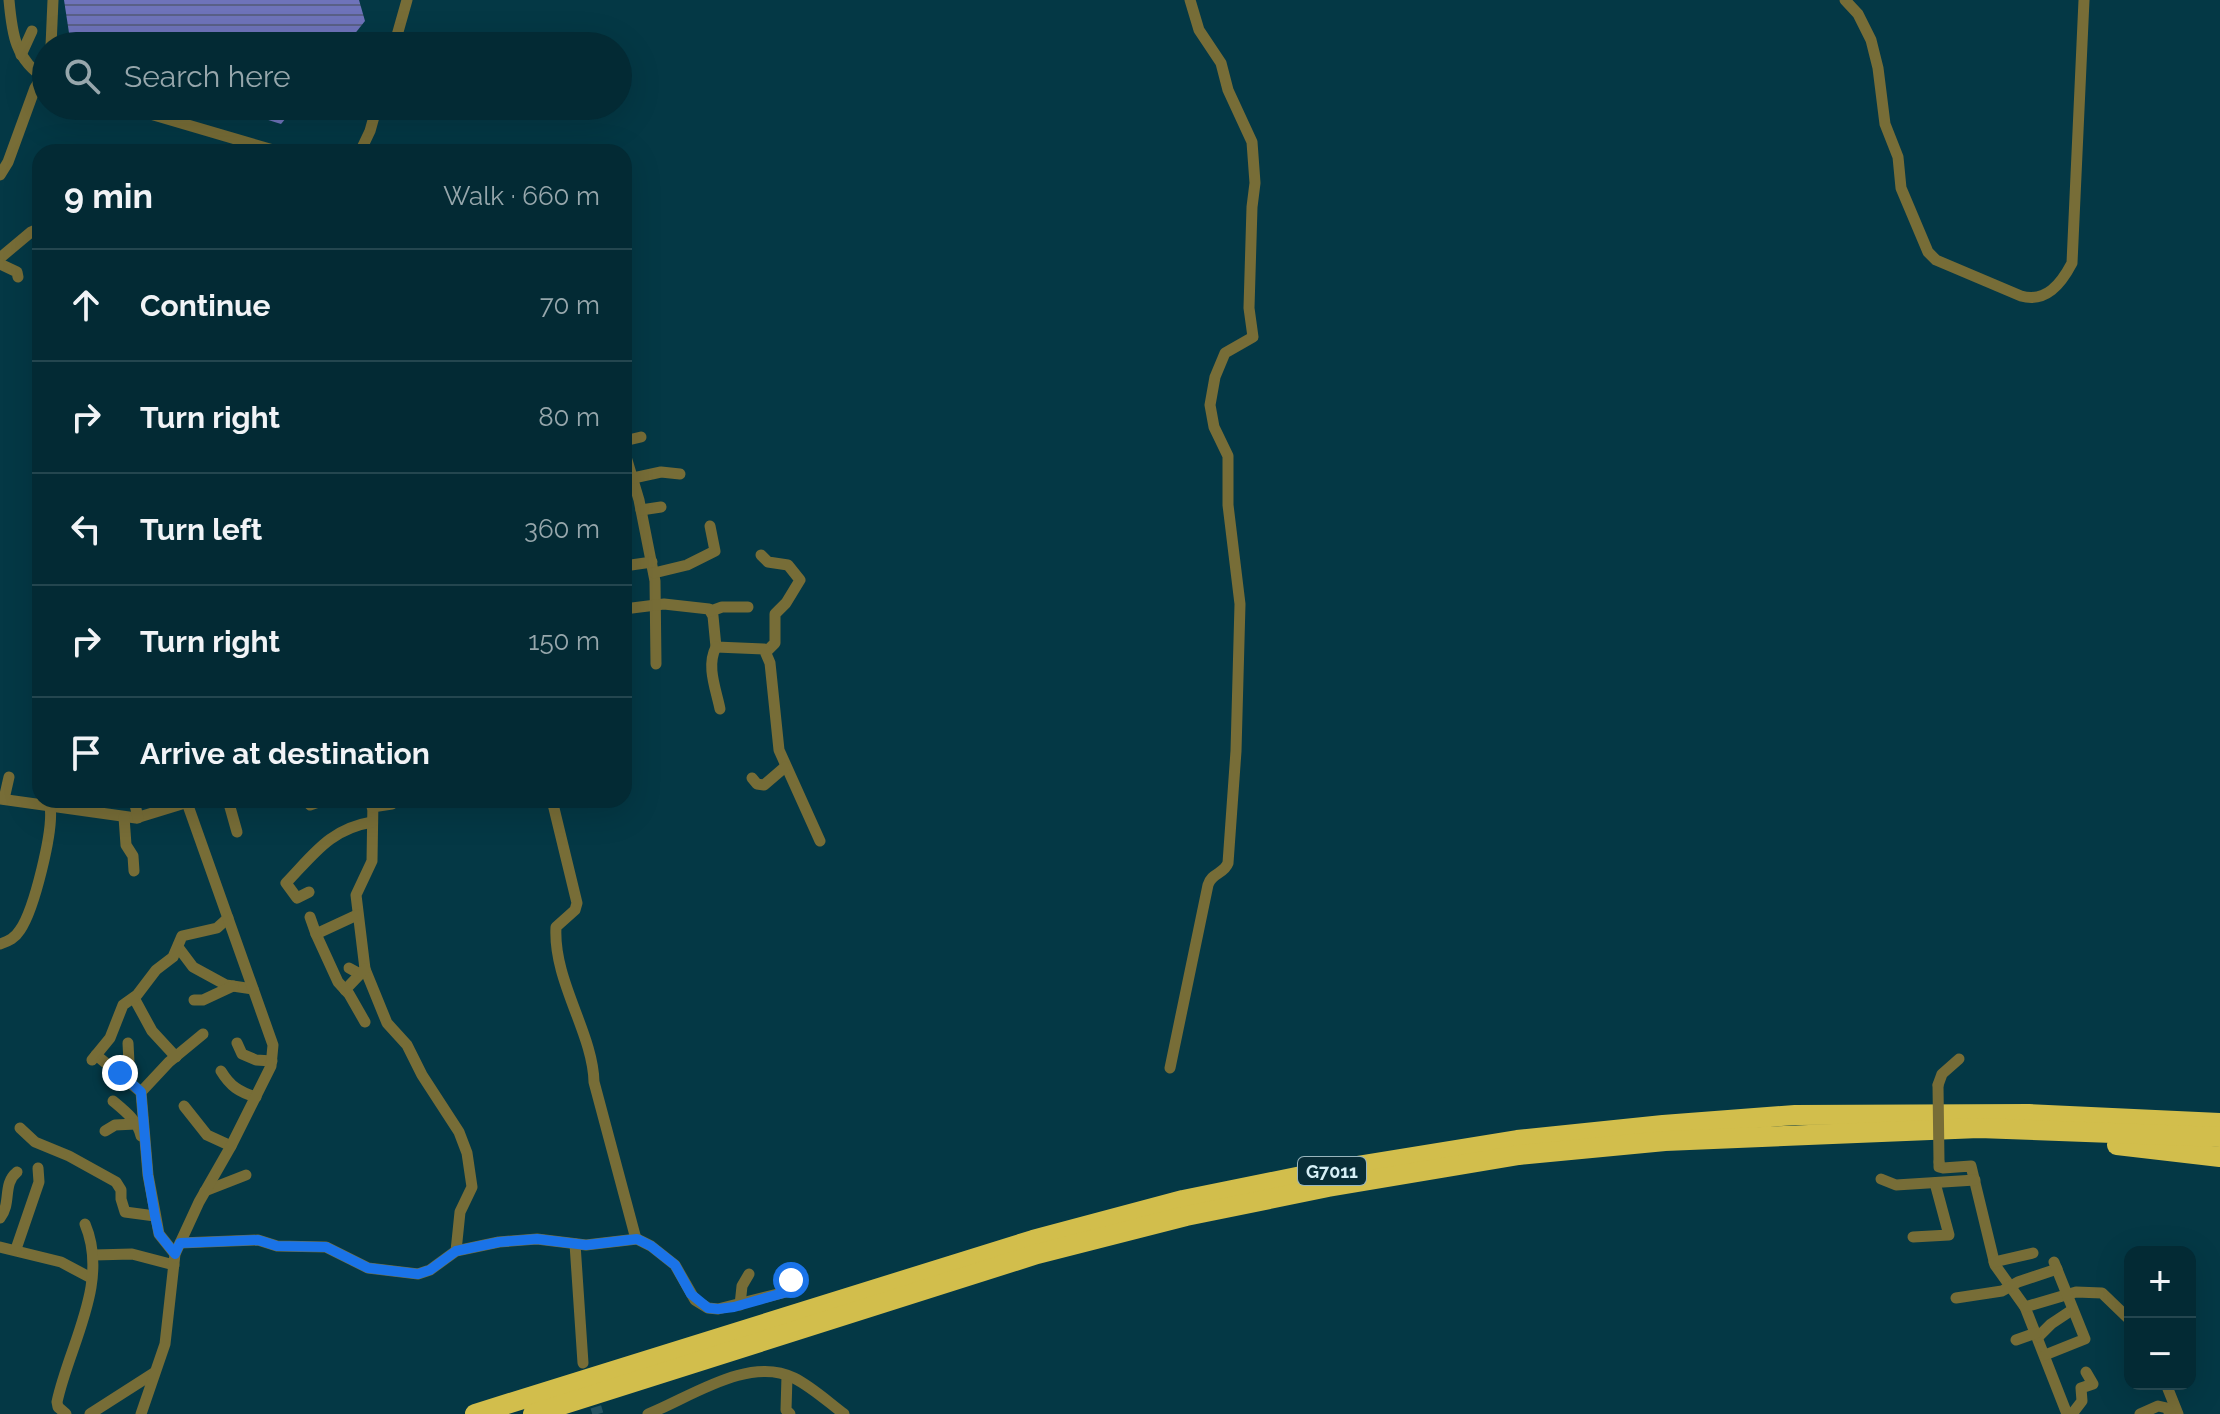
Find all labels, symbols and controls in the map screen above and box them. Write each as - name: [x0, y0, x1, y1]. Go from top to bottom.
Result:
- search box: [32, 32, 632, 120]
- icon: search: [60, 54, 104, 98]
- text: Search here: [124, 59, 291, 94]
- text: 9 min: [64, 176, 153, 216]
- text: Walk · 660 m: [443, 181, 600, 211]
- icon: ahead: [64, 283, 108, 327]
- text: Continue: [140, 288, 271, 323]
- text: 70 m: [540, 290, 600, 320]
- icon: right: [64, 395, 108, 439]
- text: Turn right: [140, 400, 280, 435]
- text: 80 m: [538, 402, 600, 432]
- icon: left: [64, 507, 108, 551]
- text: Turn left: [140, 512, 262, 547]
- text: 360 m: [524, 514, 600, 544]
- icon: right: [64, 619, 108, 663]
- text: Turn right: [140, 624, 280, 659]
- text: 150 m: [528, 626, 600, 656]
- icon: arrive: [64, 731, 108, 775]
- text: Arrive at destination: [140, 736, 430, 771]
- route end: [102, 1055, 138, 1091]
- road number: G7011: [1298, 1157, 1366, 1185]
- map controls: [2124, 1246, 2196, 1390]
- button: +: [2124, 1246, 2196, 1318]
- route start: [773, 1262, 809, 1298]
- button: −: [2124, 1318, 2196, 1390]

